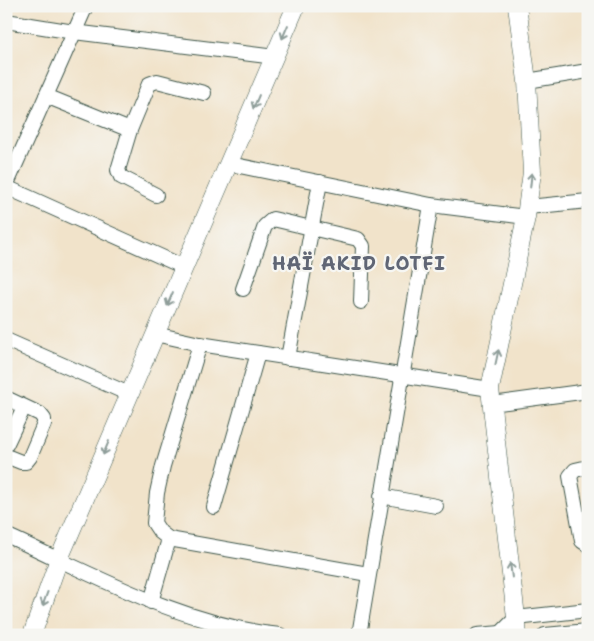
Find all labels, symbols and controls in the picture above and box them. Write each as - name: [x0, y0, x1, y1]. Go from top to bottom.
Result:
- one-way arrow: [280, 24, 289, 39]
- one-way arrow: [250, 94, 260, 109]
- one-way arrow: [526, 172, 536, 188]
- district label: HAÏ AKID LOTFI: [272, 251, 446, 276]
- one-way arrow: [165, 291, 175, 306]
- one-way arrow: [493, 349, 502, 365]
- one-way arrow: [101, 440, 111, 455]
- one-way arrow: [506, 562, 516, 578]
- one-way arrow: [40, 591, 49, 606]

